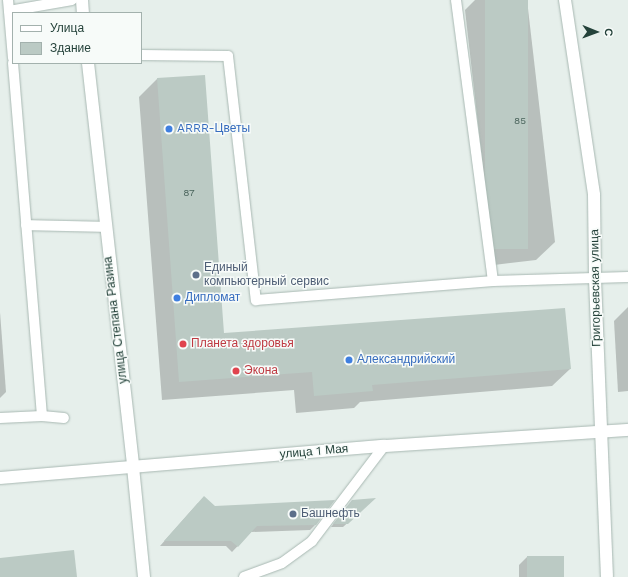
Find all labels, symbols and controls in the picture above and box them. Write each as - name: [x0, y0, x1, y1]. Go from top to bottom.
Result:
- legend: [12, 12, 142, 64]
- north arrow: [576, 12, 616, 52]
- text: Улица: [50, 21, 84, 35]
- text: С: [602, 28, 615, 36]
- text: Здание: [50, 41, 91, 55]
- house number: 85: [514, 115, 526, 127]
- place label: ARRR-Цветы: [177, 122, 250, 136]
- marker: ARRR-Цветы: [164, 124, 174, 134]
- house number: 87: [183, 187, 195, 199]
- street label: Григорьевская улица: [588, 229, 604, 347]
- street label: улица Степана Разина: [101, 256, 131, 384]
- place label: Единый компьютерный сервис: [204, 261, 329, 289]
- marker: Единый компьютерный сервис: [191, 270, 201, 280]
- place label: Дипломат: [185, 291, 240, 305]
- marker: Дипломат: [172, 293, 182, 303]
- place label: Планета здоровья: [191, 337, 294, 351]
- marker: Планета здоровья: [178, 339, 188, 349]
- place label: Александрийский: [357, 353, 455, 367]
- marker: Александрийский: [344, 355, 354, 365]
- place label: Экона: [244, 364, 278, 378]
- marker: Экона: [231, 366, 241, 376]
- street label: улица 1 Мая: [279, 442, 349, 462]
- place label: Башнефть: [301, 507, 360, 521]
- marker: Башнефть: [288, 509, 298, 519]

